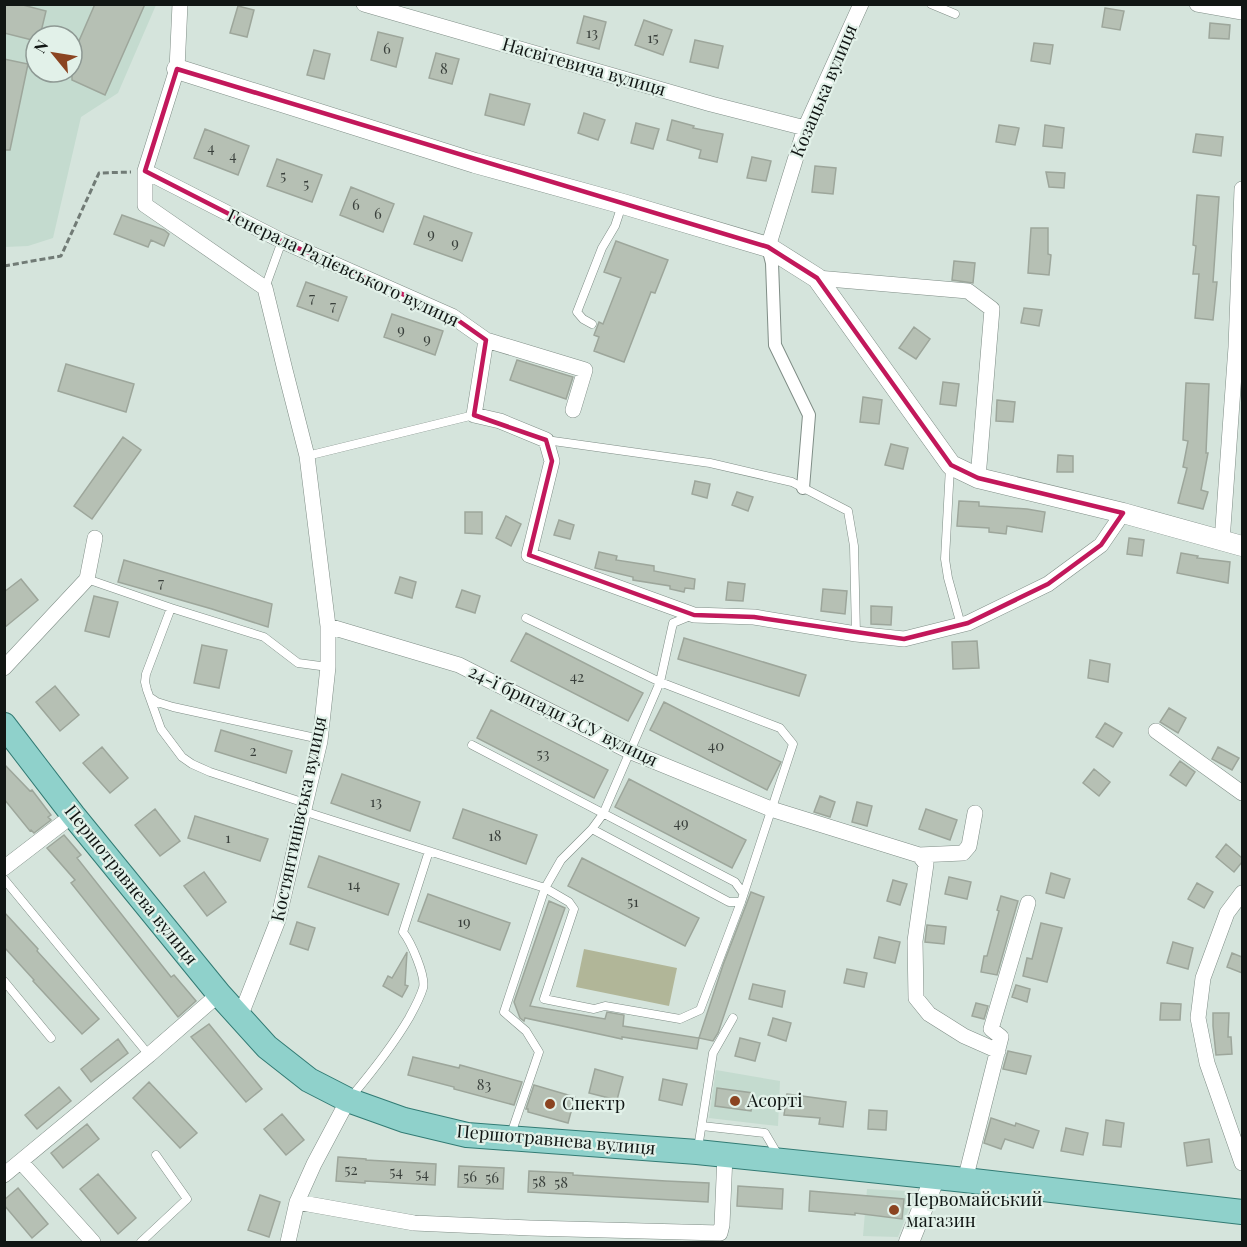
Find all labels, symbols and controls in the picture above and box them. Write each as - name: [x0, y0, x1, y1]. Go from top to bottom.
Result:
- street label: Козацька вулиця: [784, 20, 862, 161]
- house number: 13: [586, 22, 598, 42]
- north arrow: [24, 24, 84, 84]
- house number: 15: [647, 27, 659, 47]
- street label: Насвітевича вулиця: [500, 31, 669, 101]
- text: N: [29, 36, 53, 57]
- house number: 6: [383, 38, 391, 58]
- house number: 8: [440, 58, 448, 78]
- house number: 4: [207, 137, 215, 157]
- house number: 4: [229, 145, 237, 165]
- house number: 5: [280, 165, 286, 185]
- house number: 5: [303, 173, 309, 193]
- house number: 6: [352, 194, 360, 214]
- street label: Генерала Радієвського вулиця: [224, 203, 464, 332]
- house number: 6: [374, 203, 382, 223]
- house number: 9: [427, 223, 435, 243]
- house number: 9: [451, 232, 459, 252]
- house number: 7: [309, 287, 315, 307]
- house number: 7: [330, 295, 336, 315]
- house number: 9: [397, 319, 405, 339]
- house number: 9: [423, 328, 431, 348]
- house number: 7: [158, 572, 164, 592]
- street label: 24-ї бригади ЗСУ вулиця: [465, 659, 662, 772]
- house number: 42: [570, 666, 584, 686]
- street label: Костянтинівська вулиця: [265, 714, 332, 923]
- house number: 40: [708, 735, 724, 755]
- house number: 2: [249, 740, 257, 760]
- house number: 53: [537, 743, 550, 763]
- house number: 13: [370, 791, 382, 811]
- street label: Першотравнева вулиця: [60, 799, 204, 970]
- house number: 49: [673, 812, 689, 832]
- house number: 18: [488, 825, 502, 845]
- house number: 1: [225, 827, 231, 847]
- house number: 14: [348, 874, 360, 894]
- house number: 51: [627, 891, 639, 911]
- house number: 19: [457, 911, 471, 931]
- house number: 83: [477, 1074, 491, 1094]
- place label: Асорті: [746, 1088, 803, 1112]
- place label: Спектр: [562, 1091, 625, 1115]
- marker: Асорті: [728, 1094, 742, 1108]
- marker: Спектр: [543, 1097, 557, 1111]
- street label: Першотравнева вулиця: [456, 1118, 657, 1160]
- house number: 52: [344, 1159, 358, 1179]
- house number: 54: [389, 1161, 403, 1181]
- house number: 54: [415, 1163, 429, 1183]
- house number: 56: [463, 1166, 477, 1186]
- house number: 56: [485, 1167, 499, 1187]
- house number: 58: [532, 1171, 546, 1191]
- house number: 58: [554, 1172, 568, 1192]
- place label: Первомайський магазин: [906, 1187, 1043, 1232]
- marker: Первомайський магазин: [887, 1203, 901, 1217]

